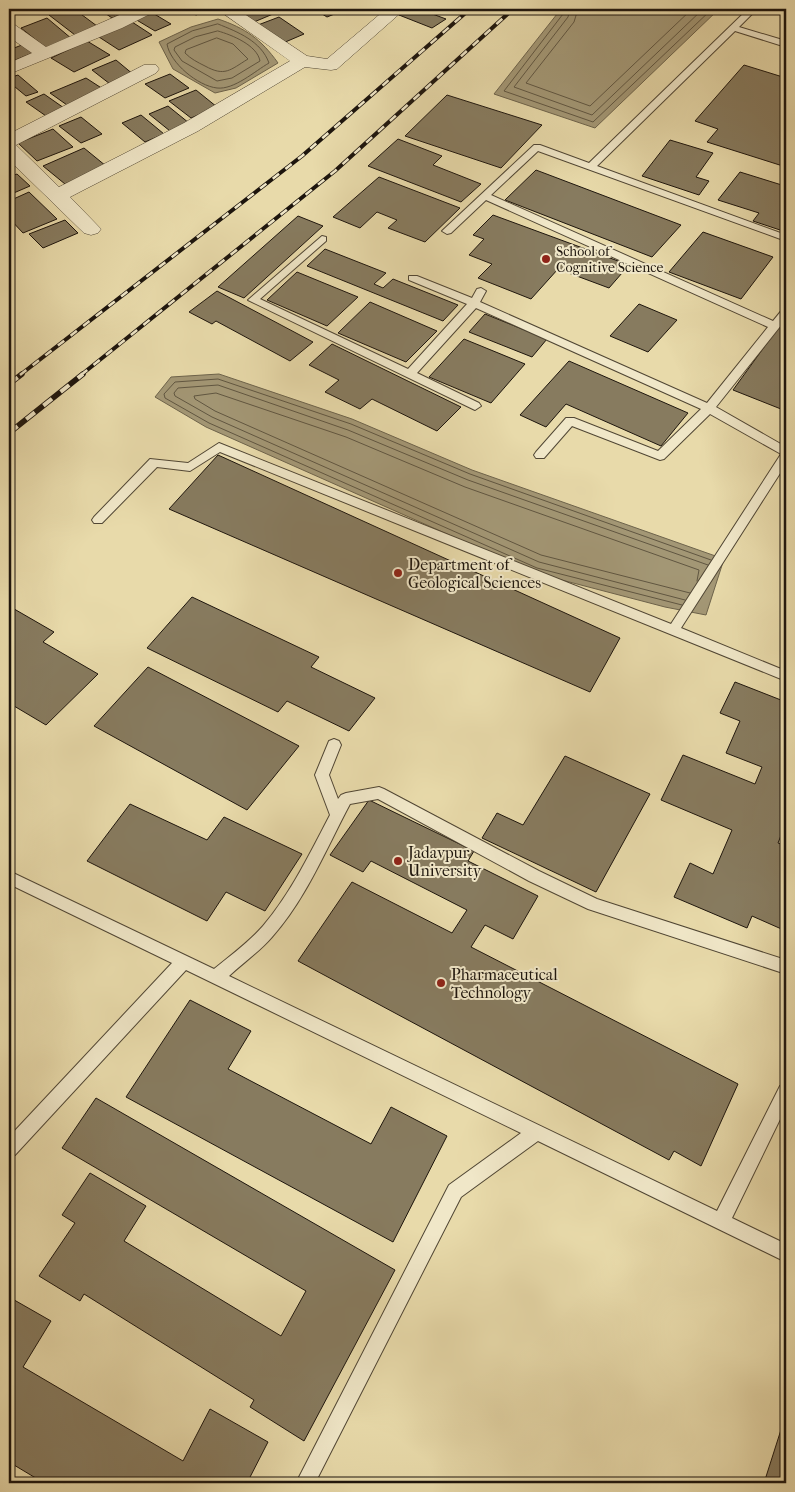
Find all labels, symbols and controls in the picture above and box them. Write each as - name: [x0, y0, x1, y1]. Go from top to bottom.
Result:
- place label: School of Cognitive Science: [556, 243, 663, 276]
- marker: School of Cognitive Science: [540, 253, 552, 265]
- place label: Department of Geological Sciences: [408, 555, 541, 592]
- marker: Department of Geological Sciences: [392, 567, 404, 579]
- place label: Jadavpur University: [406, 843, 482, 880]
- marker: Jadavpur University: [392, 855, 404, 867]
- place label: Pharmaceutical Technology: [451, 965, 558, 1002]
- marker: Pharmaceutical Technology: [435, 977, 447, 989]

